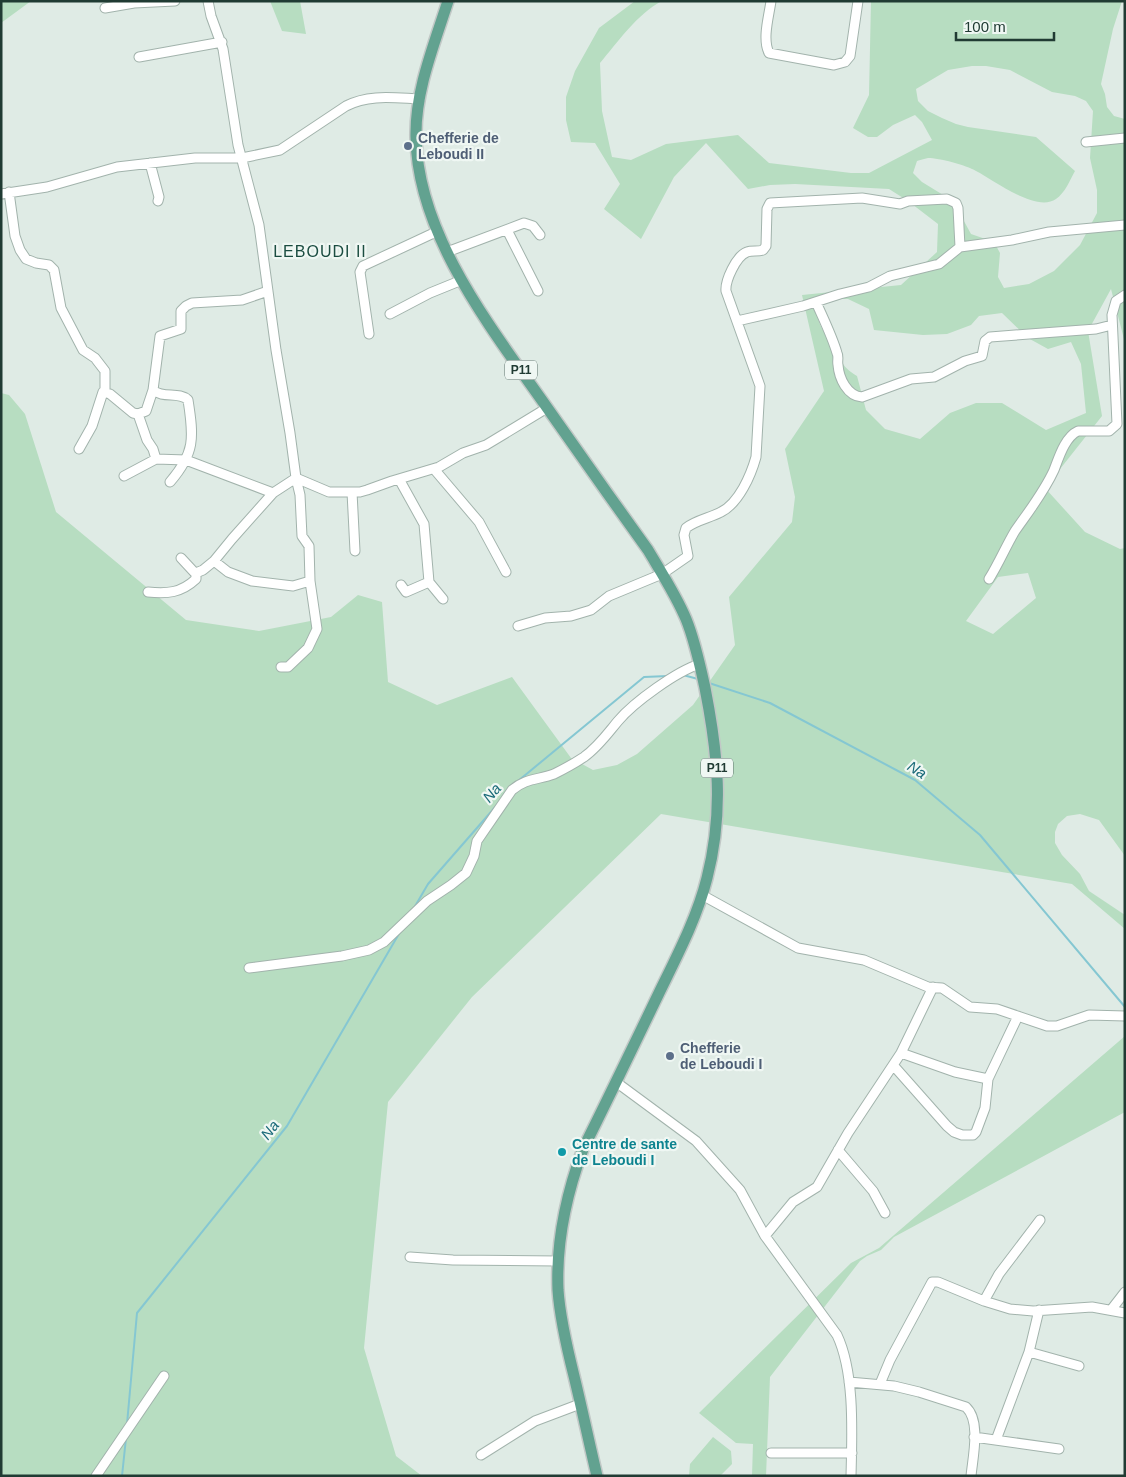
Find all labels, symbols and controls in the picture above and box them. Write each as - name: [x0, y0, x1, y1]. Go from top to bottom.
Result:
- scale bar: [956, 10, 1054, 42]
- text: 100 m: [964, 18, 1006, 35]
- place label: Chefferie de Leboudi II: [418, 130, 499, 162]
- marker: Chefferie de Leboudi II: [402, 140, 414, 152]
- district label: LEBOUDI II: [273, 243, 367, 260]
- road number: P11: [505, 360, 537, 380]
- water label: Na: [905, 757, 930, 782]
- road number: P11: [701, 758, 733, 778]
- water label: Na: [479, 780, 504, 805]
- place label: Chefferie de Leboudi I: [680, 1040, 762, 1072]
- marker: Chefferie de Leboudi I: [664, 1050, 676, 1062]
- water label: Na: [257, 1117, 282, 1142]
- place label: Centre de sante de Leboudi I: [572, 1136, 677, 1168]
- marker: Centre de sante de Leboudi I: [556, 1146, 568, 1158]

